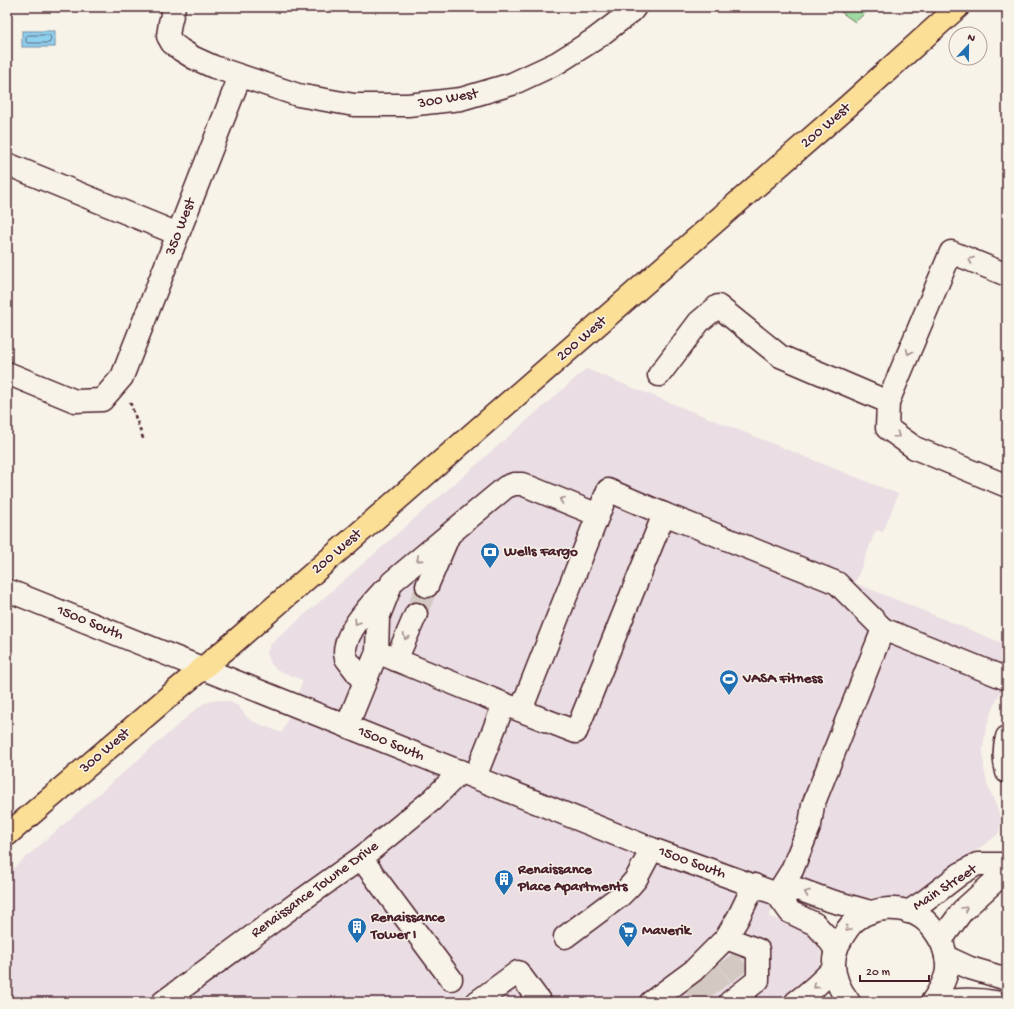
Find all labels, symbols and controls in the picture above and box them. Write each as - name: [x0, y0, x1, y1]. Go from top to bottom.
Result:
- north arrow: [948, 26, 988, 66]
- text: N: [965, 32, 977, 45]
- street label: 300 West: [416, 85, 481, 113]
- street label: 200 West: [797, 98, 856, 153]
- street label: 350 West: [162, 194, 201, 259]
- one-way arrow: [967, 257, 975, 265]
- street label: 200 West: [553, 311, 612, 366]
- one-way arrow: [906, 348, 914, 355]
- one-way arrow: [893, 430, 900, 437]
- one-way arrow: [558, 497, 565, 505]
- street label: 200 West: [308, 524, 367, 579]
- bank icon: Wells Fargo: [479, 541, 501, 569]
- place label: Wells Fargo: [503, 543, 578, 561]
- one-way arrow: [417, 554, 424, 561]
- street label: 1500 South: [53, 601, 126, 645]
- one-way arrow: [355, 617, 362, 624]
- one-way arrow: [403, 633, 411, 640]
- sports icon: VASA Fitness: [718, 668, 740, 696]
- place label: VASA Fitness: [742, 670, 824, 688]
- street label: 1500 South: [354, 722, 427, 766]
- street label: 300 West: [76, 723, 135, 778]
- street label: Renaissance Towne Drive: [248, 837, 383, 942]
- street label: 1500 South: [655, 842, 728, 884]
- street label: Main Street: [910, 860, 982, 915]
- place label: Renaissance Place Apartments: [517, 861, 629, 896]
- building icon: Renaissance Place Apartments: [493, 868, 515, 896]
- one-way arrow: [804, 889, 811, 897]
- one-way arrow: [960, 906, 968, 914]
- place label: Renaissance Tower I: [370, 909, 446, 944]
- building icon: Renaissance Tower I: [346, 916, 368, 944]
- supermarket icon: Maverik: [617, 920, 639, 948]
- place label: Maverik: [642, 922, 693, 940]
- one-way arrow: [845, 924, 852, 932]
- scale bar: [860, 957, 929, 983]
- text: 20 m: [866, 966, 891, 980]
- one-way arrow: [813, 982, 821, 989]

